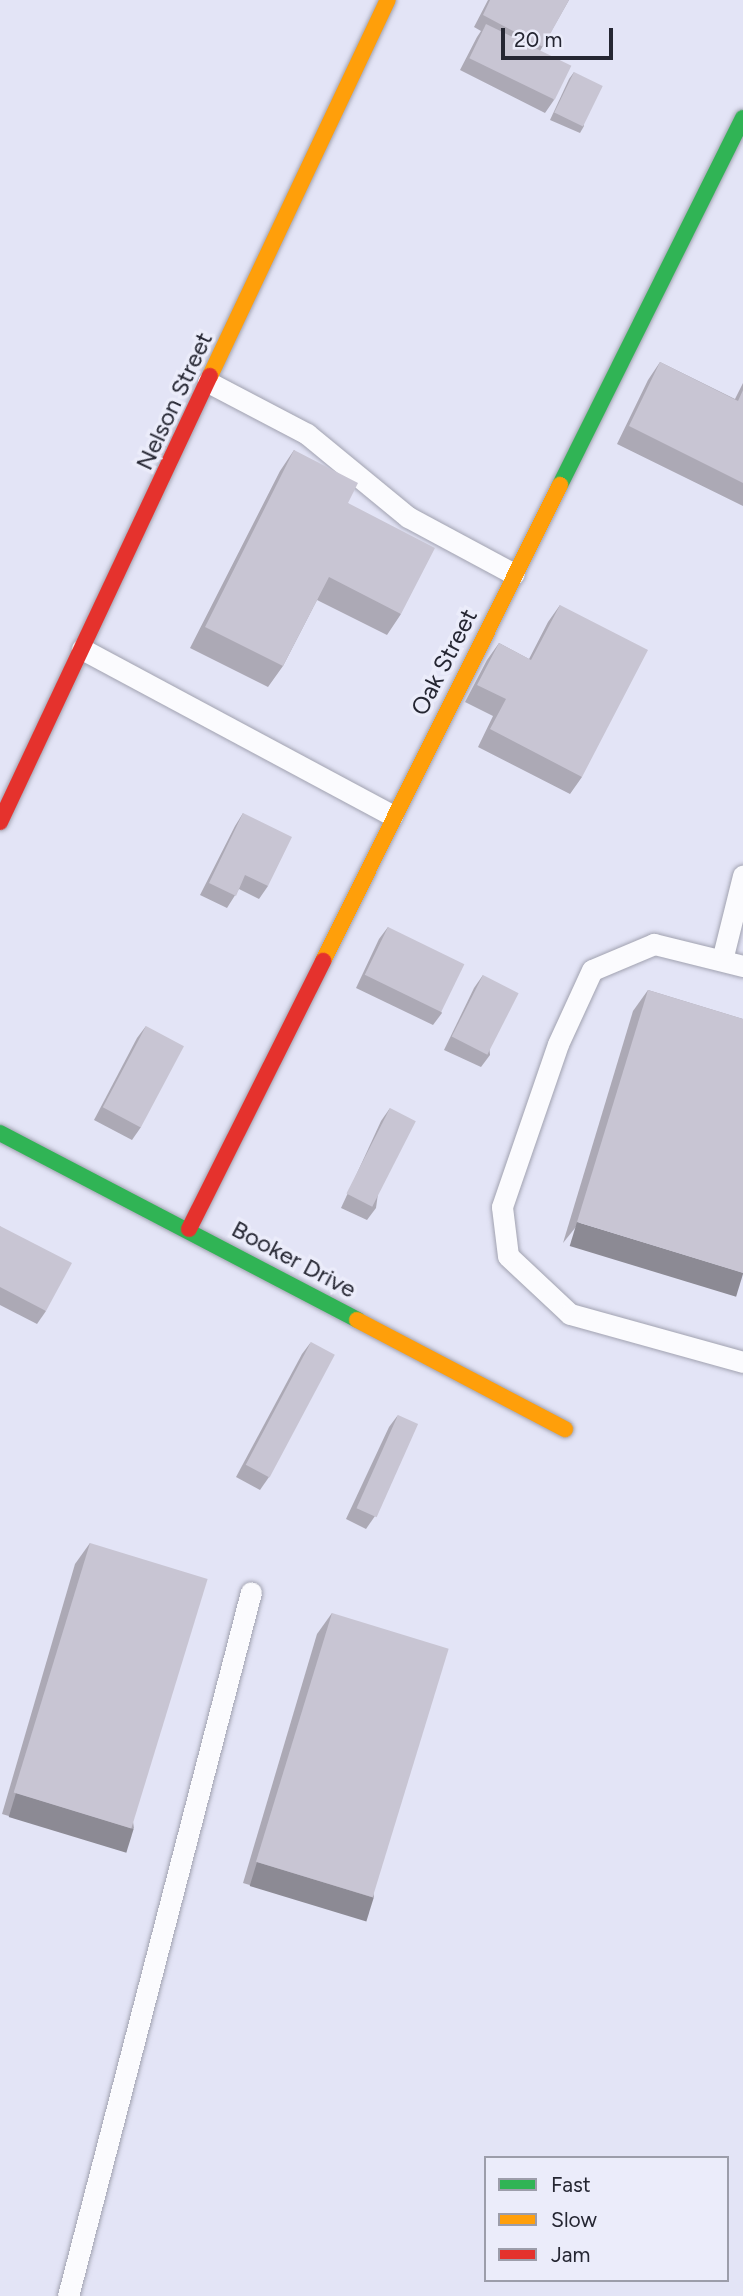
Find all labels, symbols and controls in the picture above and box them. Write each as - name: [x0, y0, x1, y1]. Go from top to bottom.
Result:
- scale bar: [505, 14, 617, 58]
- text: 20 m: [514, 27, 562, 52]
- street label: Nelson Street: [130, 328, 218, 474]
- street label: Oak Street: [405, 604, 483, 720]
- street label: Booker Drive: [227, 1214, 361, 1304]
- legend: [484, 2156, 729, 2282]
- text: Fast: [551, 2172, 591, 2197]
- text: Slow: [551, 2207, 597, 2232]
- text: Jam: [551, 2242, 590, 2267]

